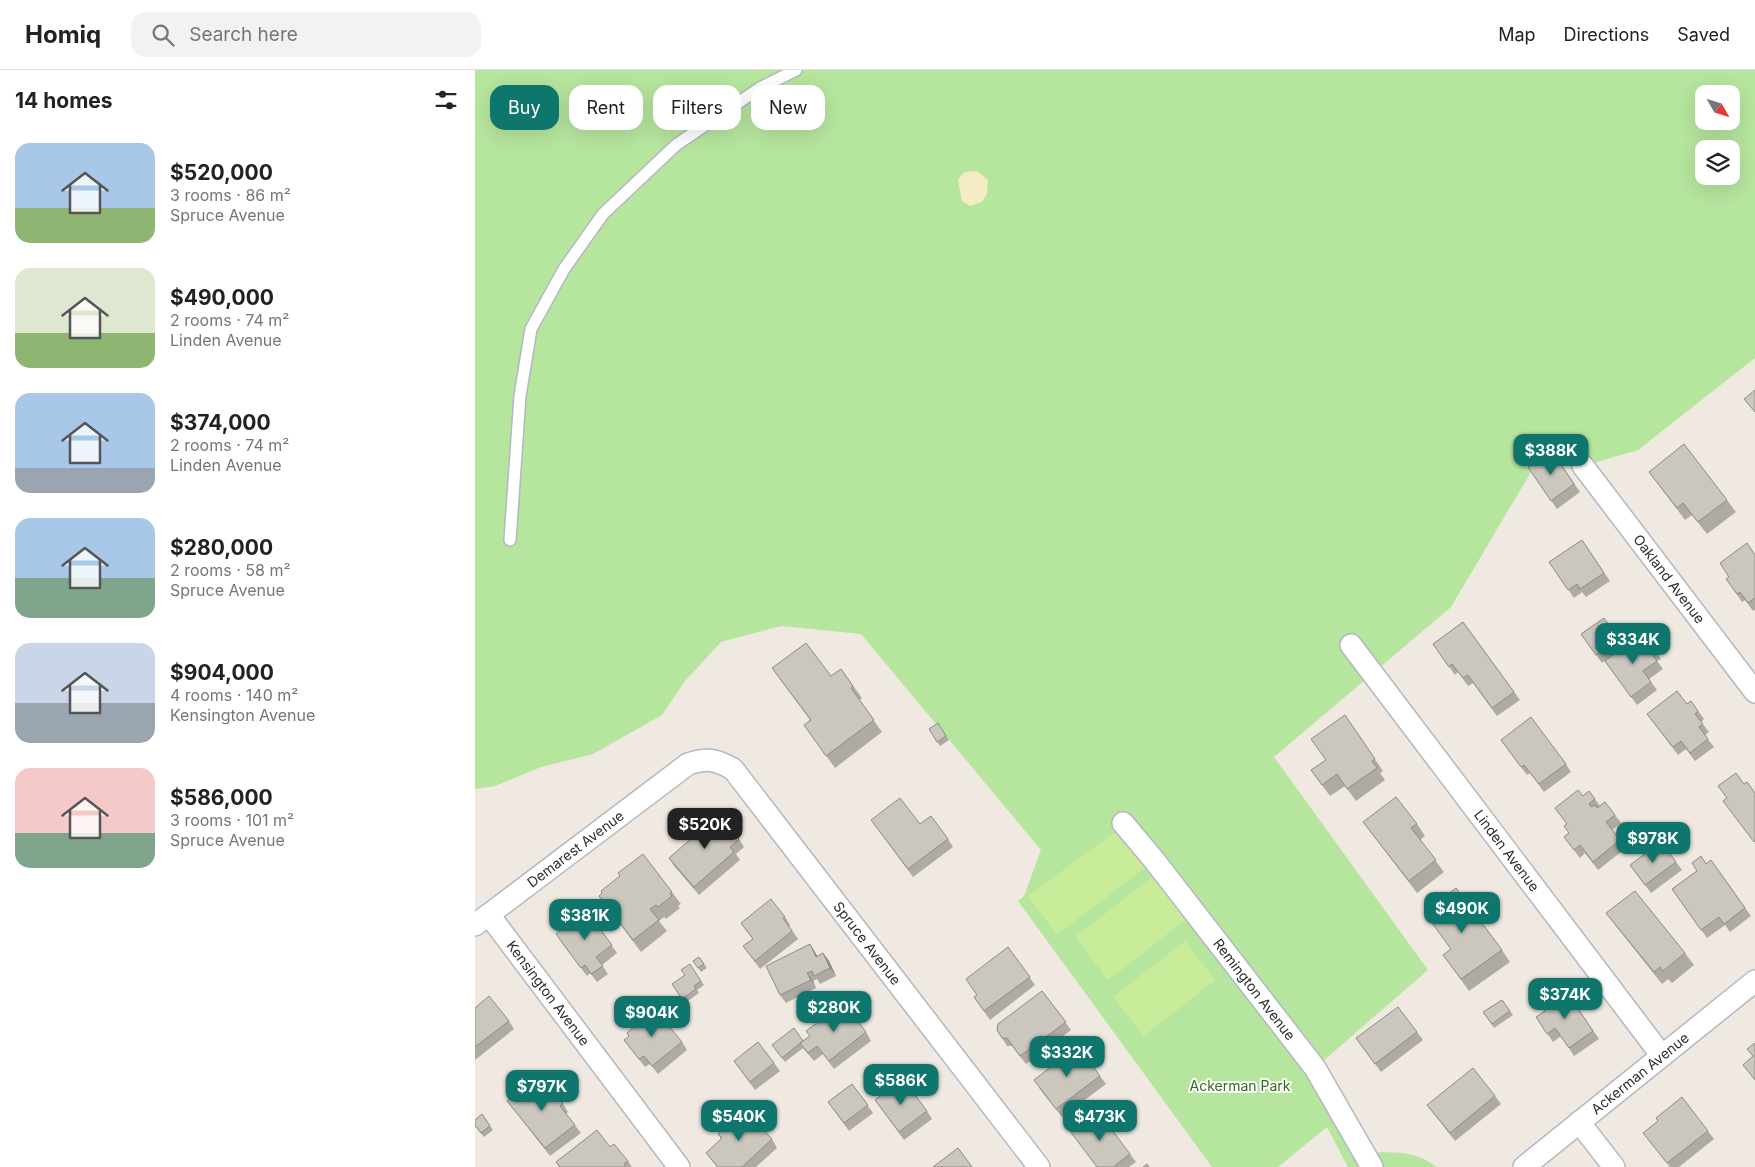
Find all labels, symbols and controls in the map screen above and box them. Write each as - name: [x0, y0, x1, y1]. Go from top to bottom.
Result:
- search box: [131, 12, 481, 57]
- text: Homiq: [25, 20, 101, 49]
- icon: search: [149, 21, 177, 49]
- text: Search here: [189, 23, 298, 46]
- text: Map: [1498, 24, 1536, 45]
- text: Directions: [1564, 24, 1649, 45]
- text: Saved: [1677, 24, 1730, 45]
- chip: Buy: [490, 85, 559, 130]
- chip: Rent: [569, 85, 643, 130]
- chip: Filters: [653, 85, 741, 130]
- chip: New: [751, 85, 825, 130]
- north arrow: [1695, 85, 1740, 130]
- map controls: [1695, 85, 1740, 185]
- icon: filters: [432, 86, 460, 114]
- text: 14 homes: [15, 88, 113, 113]
- button: layers: [1695, 140, 1740, 185]
- text: $520,000: [170, 160, 273, 185]
- icon: home: [55, 163, 115, 223]
- text: 3 rooms · 86 m²: [170, 185, 291, 205]
- text: Spruce Avenue: [170, 205, 285, 225]
- text: $490,000: [170, 285, 274, 310]
- icon: home: [55, 288, 115, 348]
- text: 2 rooms · 74 m²: [170, 310, 289, 330]
- text: Linden Avenue: [170, 330, 282, 350]
- text: $374,000: [170, 410, 271, 435]
- icon: home: [55, 413, 115, 473]
- pin: $388K: [1516, 434, 1586, 476]
- text: 2 rooms · 74 m²: [170, 435, 289, 455]
- text: $388K: [1524, 440, 1578, 460]
- text: Linden Avenue: [170, 455, 282, 475]
- street label: Oakland Avenue: [1630, 531, 1709, 627]
- text: $280,000: [170, 535, 273, 560]
- icon: home: [55, 538, 115, 598]
- text: 2 rooms · 58 m²: [170, 560, 290, 580]
- text: Spruce Avenue: [170, 580, 285, 600]
- pin: $334K: [1598, 622, 1668, 665]
- text: $334K: [1606, 629, 1660, 649]
- text: $904,000: [170, 660, 274, 685]
- icon: home: [55, 663, 115, 723]
- text: 4 rooms · 140 m²: [170, 685, 298, 705]
- text: Kensington Avenue: [170, 705, 315, 725]
- text: $586,000: [170, 785, 273, 810]
- icon: home: [55, 788, 115, 848]
- street label: Linden Avenue: [1471, 806, 1543, 895]
- street label: Demarest Avenue: [524, 807, 627, 891]
- pin: $520K: [670, 808, 740, 850]
- text: 3 rooms · 101 m²: [170, 810, 294, 830]
- text: $520K: [678, 814, 732, 834]
- pin: $978K: [1618, 822, 1688, 864]
- text: $978K: [1627, 828, 1679, 848]
- text: Spruce Avenue: [170, 830, 285, 850]
- pin: $490K: [1427, 892, 1497, 934]
- pin: $381K: [550, 898, 620, 941]
- street label: Spruce Avenue: [830, 898, 905, 988]
- text: $490K: [1435, 898, 1489, 918]
- text: $381K: [560, 905, 610, 925]
- street label: Remington Avenue: [1210, 935, 1299, 1043]
- street label: Kensington Avenue: [503, 937, 593, 1049]
- pin: $374K: [1530, 978, 1600, 1020]
- text: $374K: [1539, 984, 1591, 1004]
- pin: $280K: [799, 990, 869, 1033]
- pin: $904K: [617, 996, 687, 1038]
- text: $280K: [807, 997, 861, 1017]
- text: $904K: [625, 1002, 679, 1022]
- street label: Ackerman Avenue: [1588, 1029, 1692, 1118]
- pin: $332K: [1032, 1036, 1102, 1078]
- text: $332K: [1041, 1042, 1093, 1062]
- pin: $586K: [866, 1064, 936, 1106]
- pin: $797K: [507, 1070, 577, 1112]
- text: $586K: [874, 1070, 928, 1090]
- text: $797K: [517, 1076, 567, 1096]
- park label: Ackerman Park: [1190, 1077, 1291, 1094]
- pin: $540K: [704, 1100, 774, 1142]
- pin: $473K: [1065, 1100, 1135, 1142]
- text: $540K: [712, 1106, 766, 1126]
- text: $473K: [1074, 1106, 1126, 1126]

